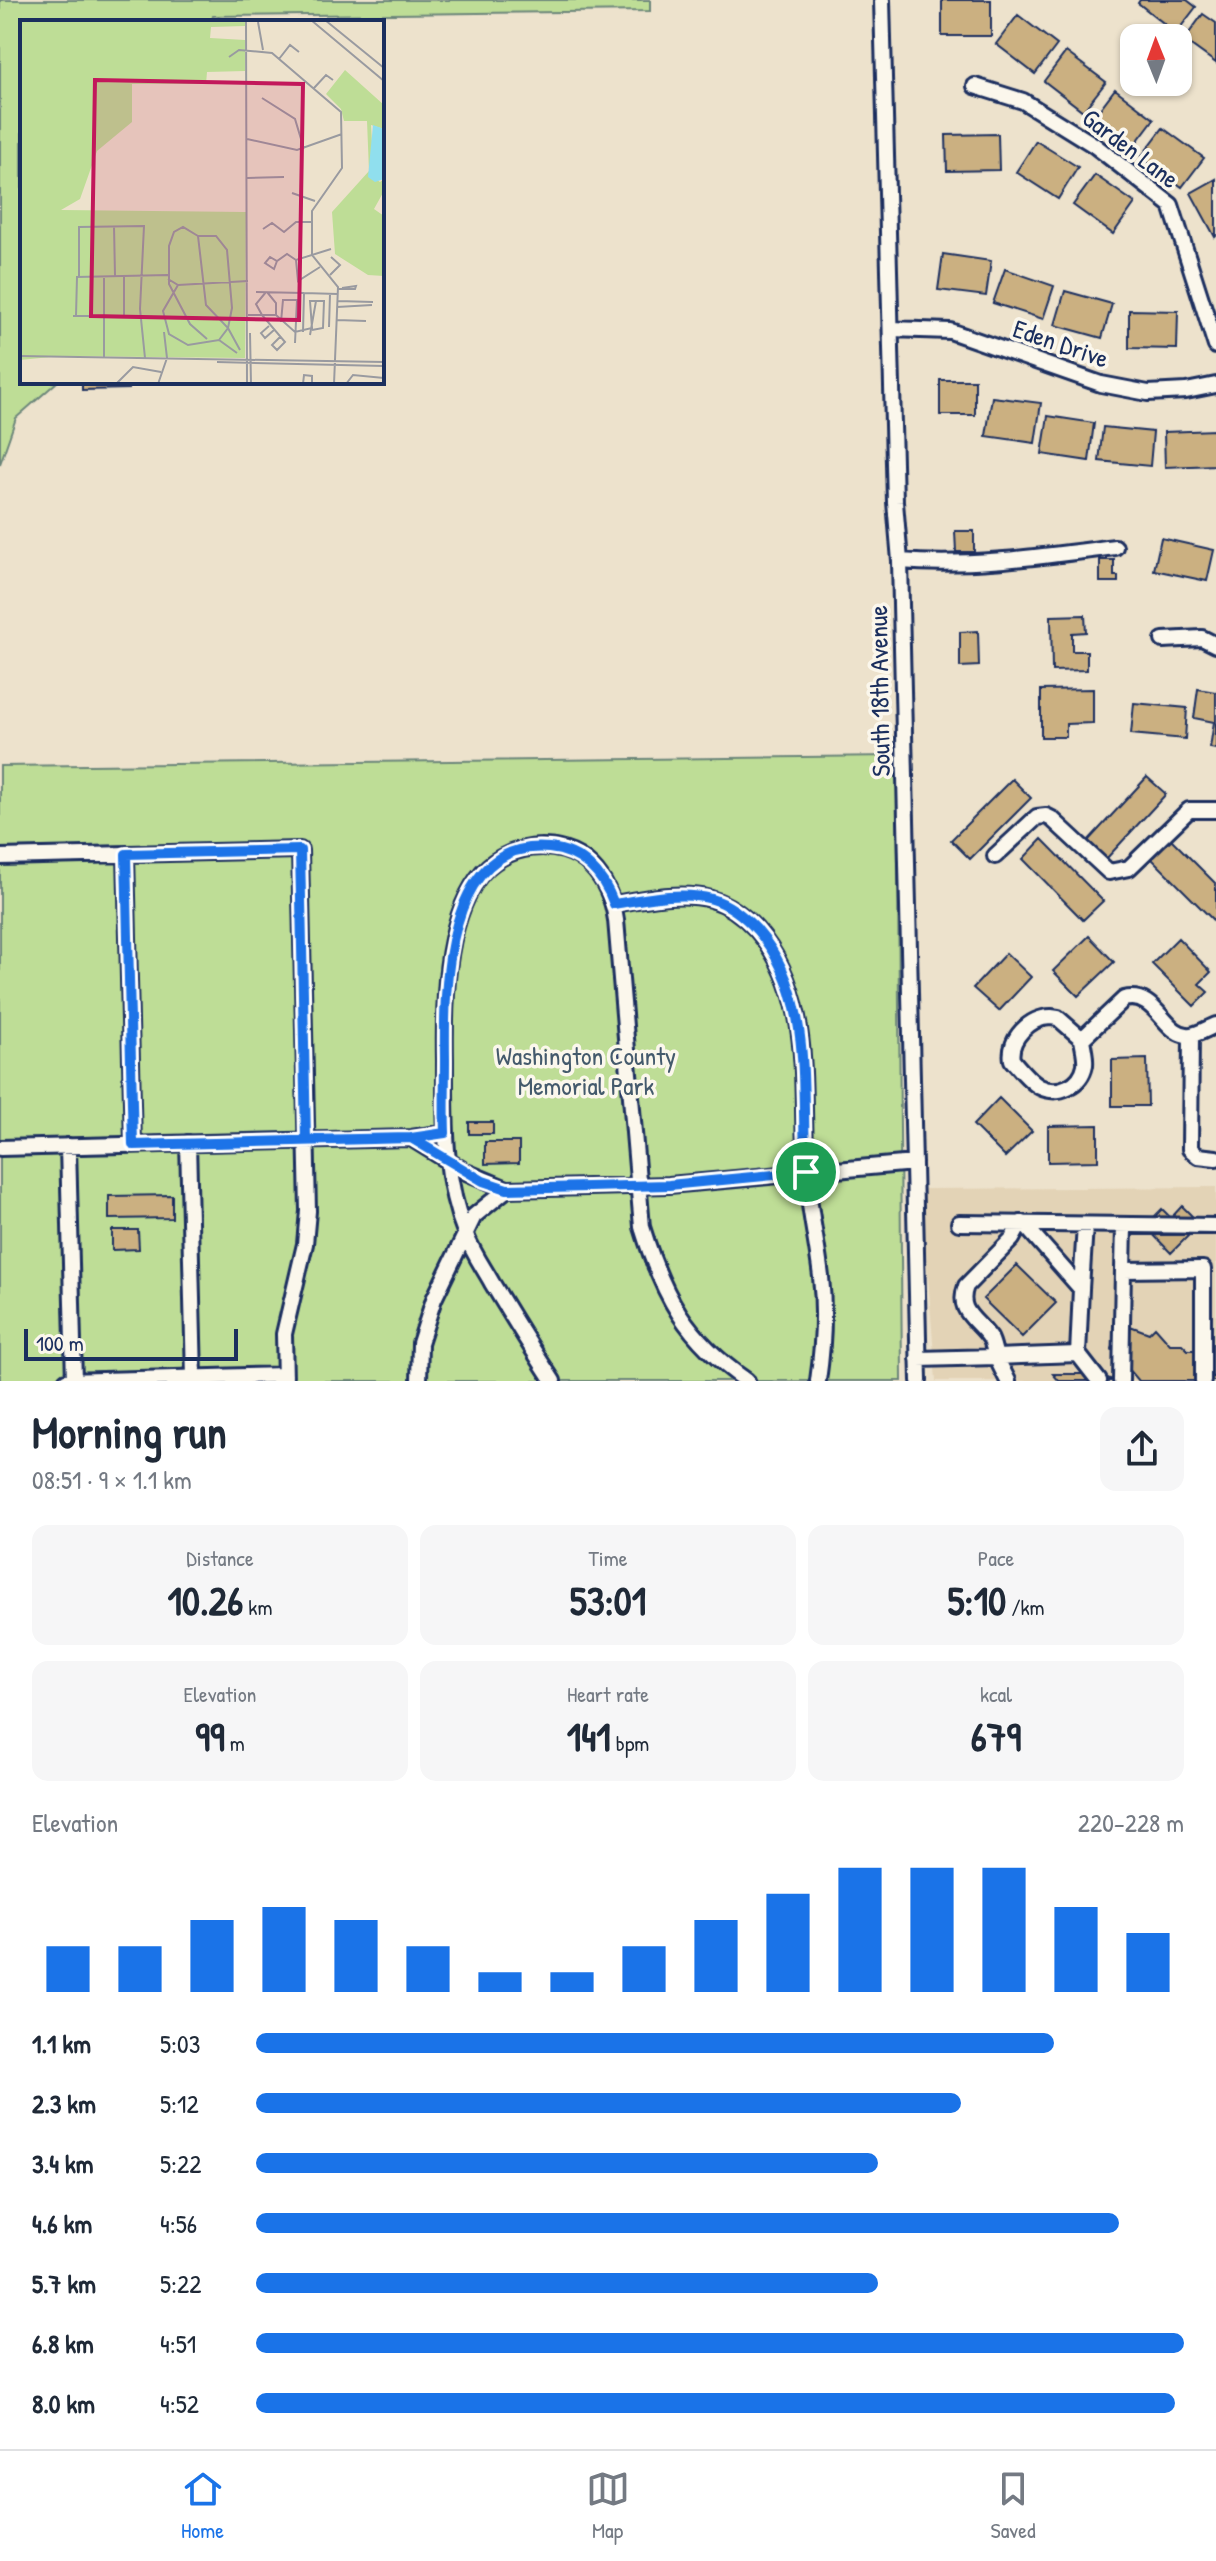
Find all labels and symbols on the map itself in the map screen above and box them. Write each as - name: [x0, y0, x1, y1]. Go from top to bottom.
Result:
- inset map: [20, 20, 384, 384]
- north arrow: [1120, 24, 1192, 96]
- street label: Garden Lane: [1075, 100, 1187, 196]
- street label: Eden Drive: [1009, 310, 1113, 376]
- street label: South 18th Avenue: [860, 605, 898, 777]
- park label: Washington County Memorial Park: [496, 1038, 676, 1103]
- pin: [772, 1138, 840, 1206]
- scale bar: [24, 1325, 238, 1361]

